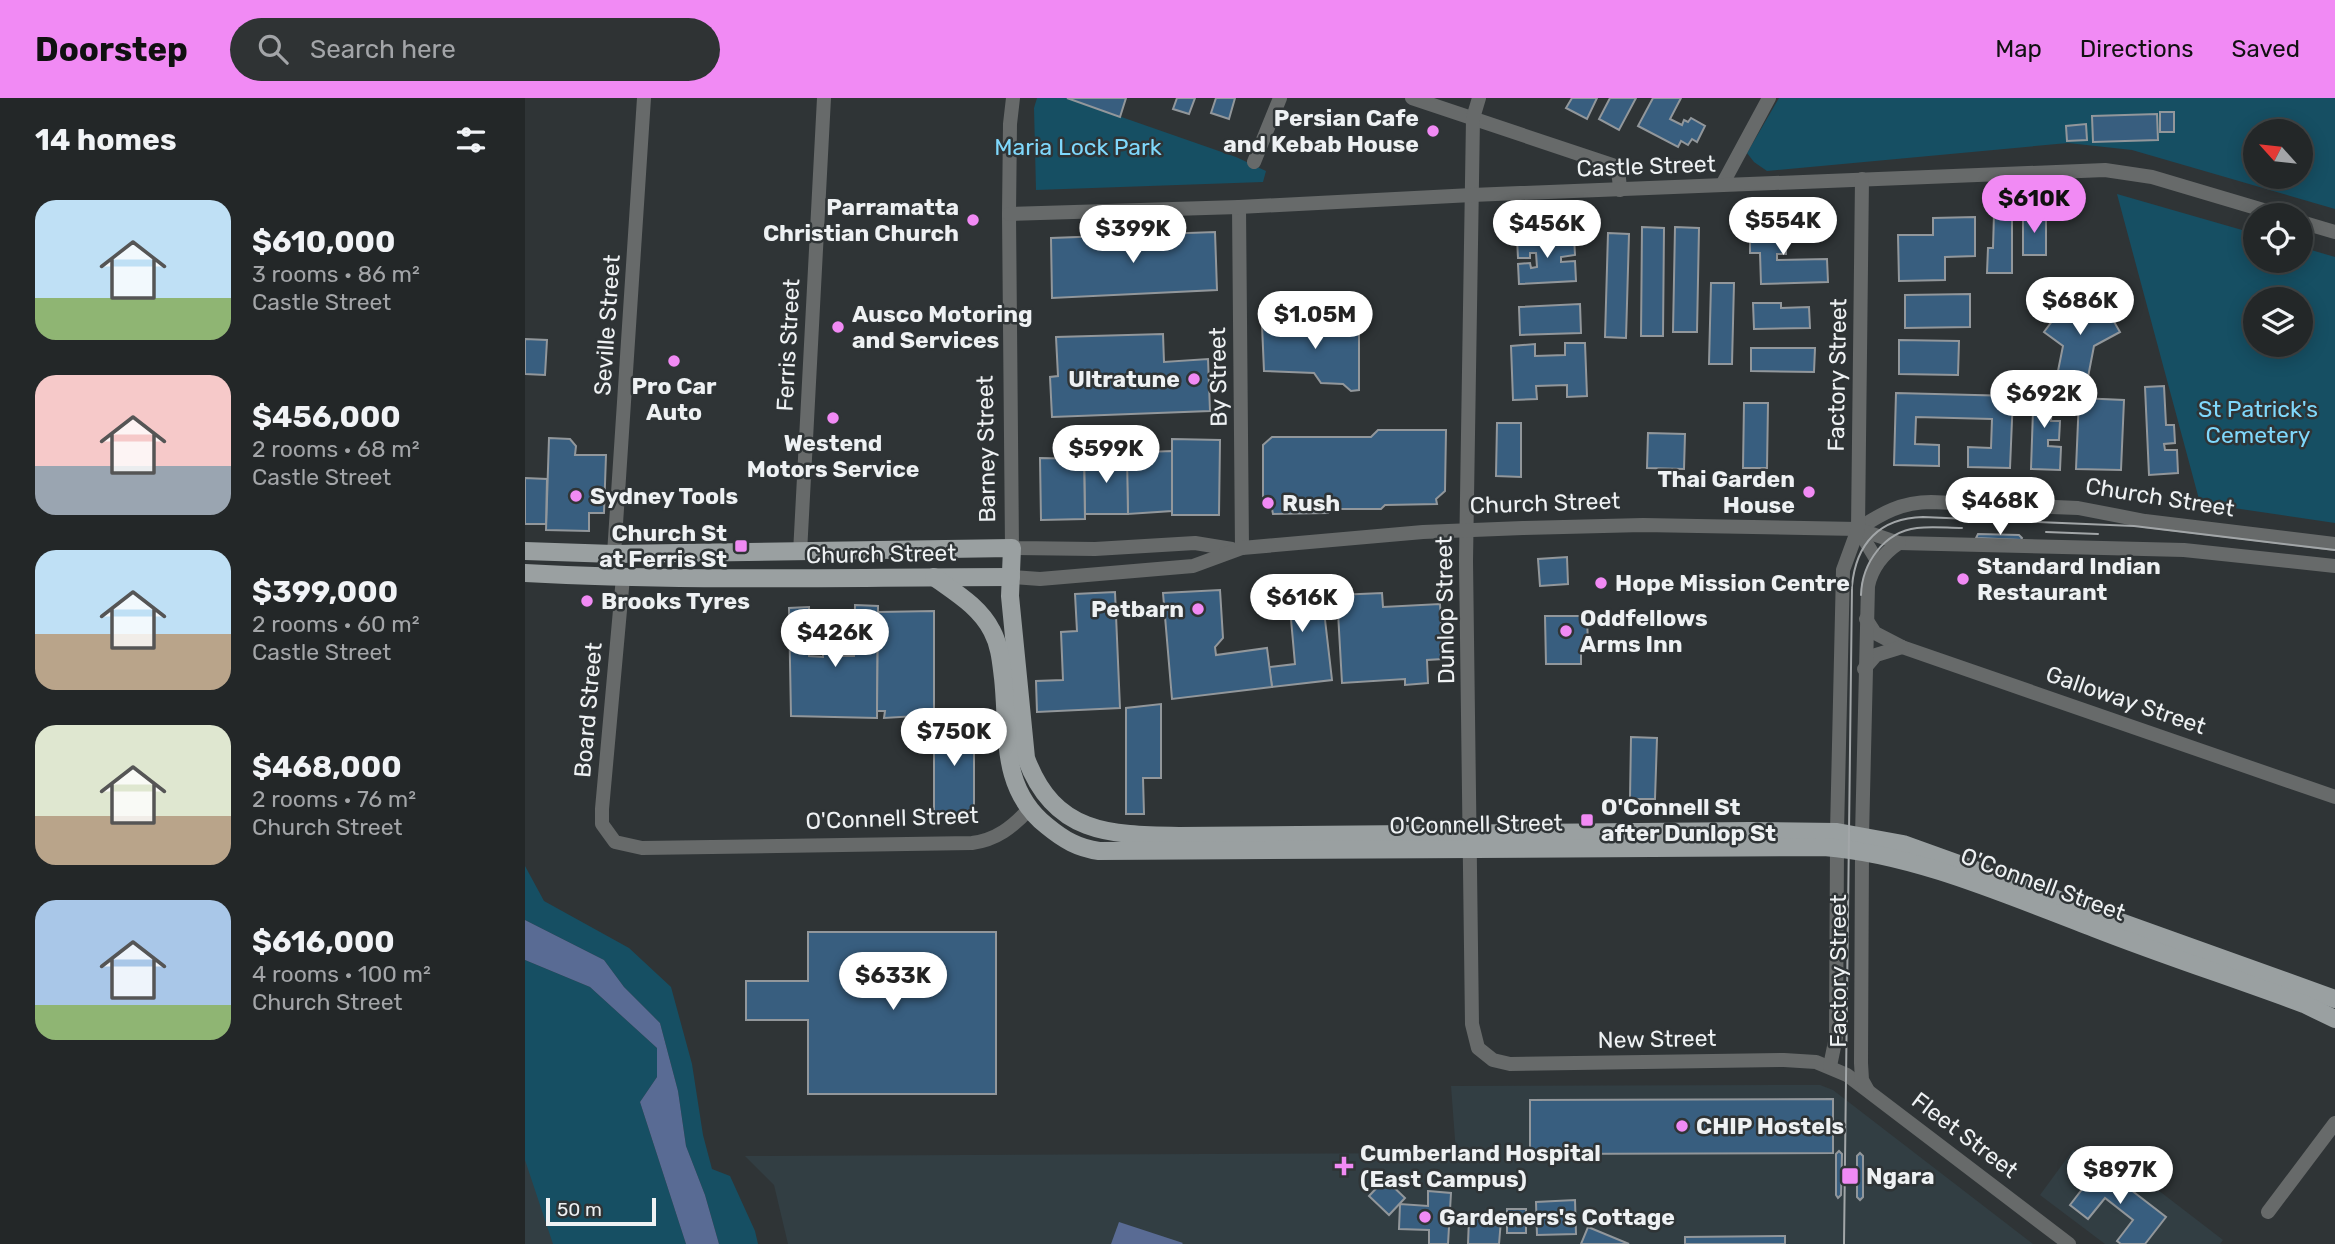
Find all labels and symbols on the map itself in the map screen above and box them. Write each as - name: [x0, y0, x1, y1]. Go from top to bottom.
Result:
- place label: Persian Cafe and Kebab House: [1223, 104, 1419, 158]
- north arrow: [2243, 119, 2313, 189]
- marker: Persian Cafe and Kebab House: [1425, 123, 1441, 139]
- park label: Maria Lock Park: [994, 133, 1162, 161]
- street label: Castle Street: [1576, 150, 1716, 182]
- pin: $610K: [1985, 176, 2083, 235]
- place label: Parramatta Christian Church: [763, 193, 959, 247]
- pin: $554K: [1734, 198, 1832, 257]
- pin: $456K: [1498, 200, 1596, 260]
- pin: $399K: [1084, 206, 1182, 265]
- marker: Parramatta Christian Church: [965, 212, 981, 228]
- street label: Seville Street: [588, 254, 626, 396]
- street label: Ferris Street: [771, 278, 805, 412]
- pin: $686K: [2031, 278, 2129, 337]
- pin: $1.05M: [1258, 292, 1372, 351]
- street label: Factory Street: [1822, 298, 1852, 452]
- place label: Ausco Motoring and Services: [852, 300, 1033, 354]
- marker: Ausco Motoring and Services: [830, 319, 846, 335]
- street label: By Street: [1203, 327, 1233, 427]
- marker: Pro Car Auto: [666, 353, 682, 369]
- place label: Ultratune: [1068, 365, 1180, 393]
- pin: $692K: [1995, 370, 2093, 430]
- marker: Ultratune: [1186, 371, 1202, 387]
- place label: Pro Car Auto: [632, 372, 717, 426]
- street label: Barney Street: [971, 375, 1001, 523]
- park label: St Patrick's Cemetery: [2198, 395, 2318, 449]
- marker: Westend Motors Service: [825, 410, 841, 426]
- pin: $599K: [1057, 426, 1155, 485]
- place label: Westend Motors Service: [747, 429, 919, 483]
- place label: Thai Garden House: [1657, 465, 1795, 519]
- street label: Church Street: [2083, 471, 2237, 523]
- pin: $468K: [1951, 478, 2049, 537]
- place label: Sydney Tools: [590, 482, 739, 510]
- marker: Thai Garden House: [1801, 484, 1817, 500]
- street label: Church Street: [1469, 486, 1621, 520]
- marker: Sydney Tools: [568, 488, 584, 504]
- place label: Rush: [1282, 489, 1340, 517]
- marker: Rush: [1260, 495, 1276, 511]
- place label: Church St at Ferris St: [599, 519, 727, 573]
- street label: Dunlop Street: [1430, 536, 1460, 684]
- marker: Church St at Ferris St: [733, 538, 749, 554]
- street label: Church Street: [806, 539, 956, 569]
- place label: Standard Indian Restaurant: [1977, 552, 2161, 606]
- place label: Hope Mission Centre: [1615, 569, 1850, 597]
- marker: Standard Indian Restaurant: [1955, 571, 1971, 587]
- pin: $616K: [1253, 574, 1351, 634]
- marker: Hope Mission Centre: [1593, 575, 1609, 591]
- place label: Brooks Tyres: [601, 587, 750, 615]
- marker: Brooks Tyres: [579, 593, 595, 609]
- place label: Petbarn: [1091, 595, 1184, 623]
- marker: Petbarn: [1190, 601, 1206, 617]
- place label: Oddfellows Arms Inn: [1580, 604, 1708, 658]
- pin: $426K: [786, 610, 884, 669]
- marker: Oddfellows Arms Inn: [1558, 623, 1574, 639]
- street label: Board Street: [568, 641, 608, 779]
- street label: Galloway Street: [2042, 660, 2210, 740]
- pin: $750K: [905, 708, 1003, 768]
- place label: O'Connell St after Dunlop St: [1601, 793, 1776, 847]
- street label: O'Connell Street: [805, 801, 979, 835]
- street label: O'Connell Street: [1389, 808, 1563, 840]
- marker: O'Connell St after Dunlop St: [1579, 812, 1595, 828]
- street label: O'Connell Street: [1957, 841, 2129, 927]
- street label: Factory Street: [1824, 894, 1852, 1048]
- pin: $633K: [844, 953, 942, 1012]
- street label: New Street: [1597, 1024, 1717, 1054]
- street label: Fleet Street: [1906, 1086, 2024, 1184]
- place label: CHIP Hostels: [1696, 1112, 1845, 1140]
- marker: CHIP Hostels: [1674, 1118, 1690, 1134]
- place label: Cumberland Hospital (East Campus): [1360, 1139, 1601, 1193]
- pin: $897K: [2071, 1146, 2169, 1206]
- marker: Cumberland Hospital (East Campus): [1334, 1156, 1354, 1176]
- place label: Ngara: [1866, 1162, 1935, 1190]
- marker: Ngara: [1840, 1166, 1860, 1186]
- scale bar: [546, 1195, 656, 1227]
- place label: Gardeners's Cottage: [1439, 1203, 1675, 1231]
- marker: Gardeners's Cottage: [1417, 1209, 1433, 1225]

